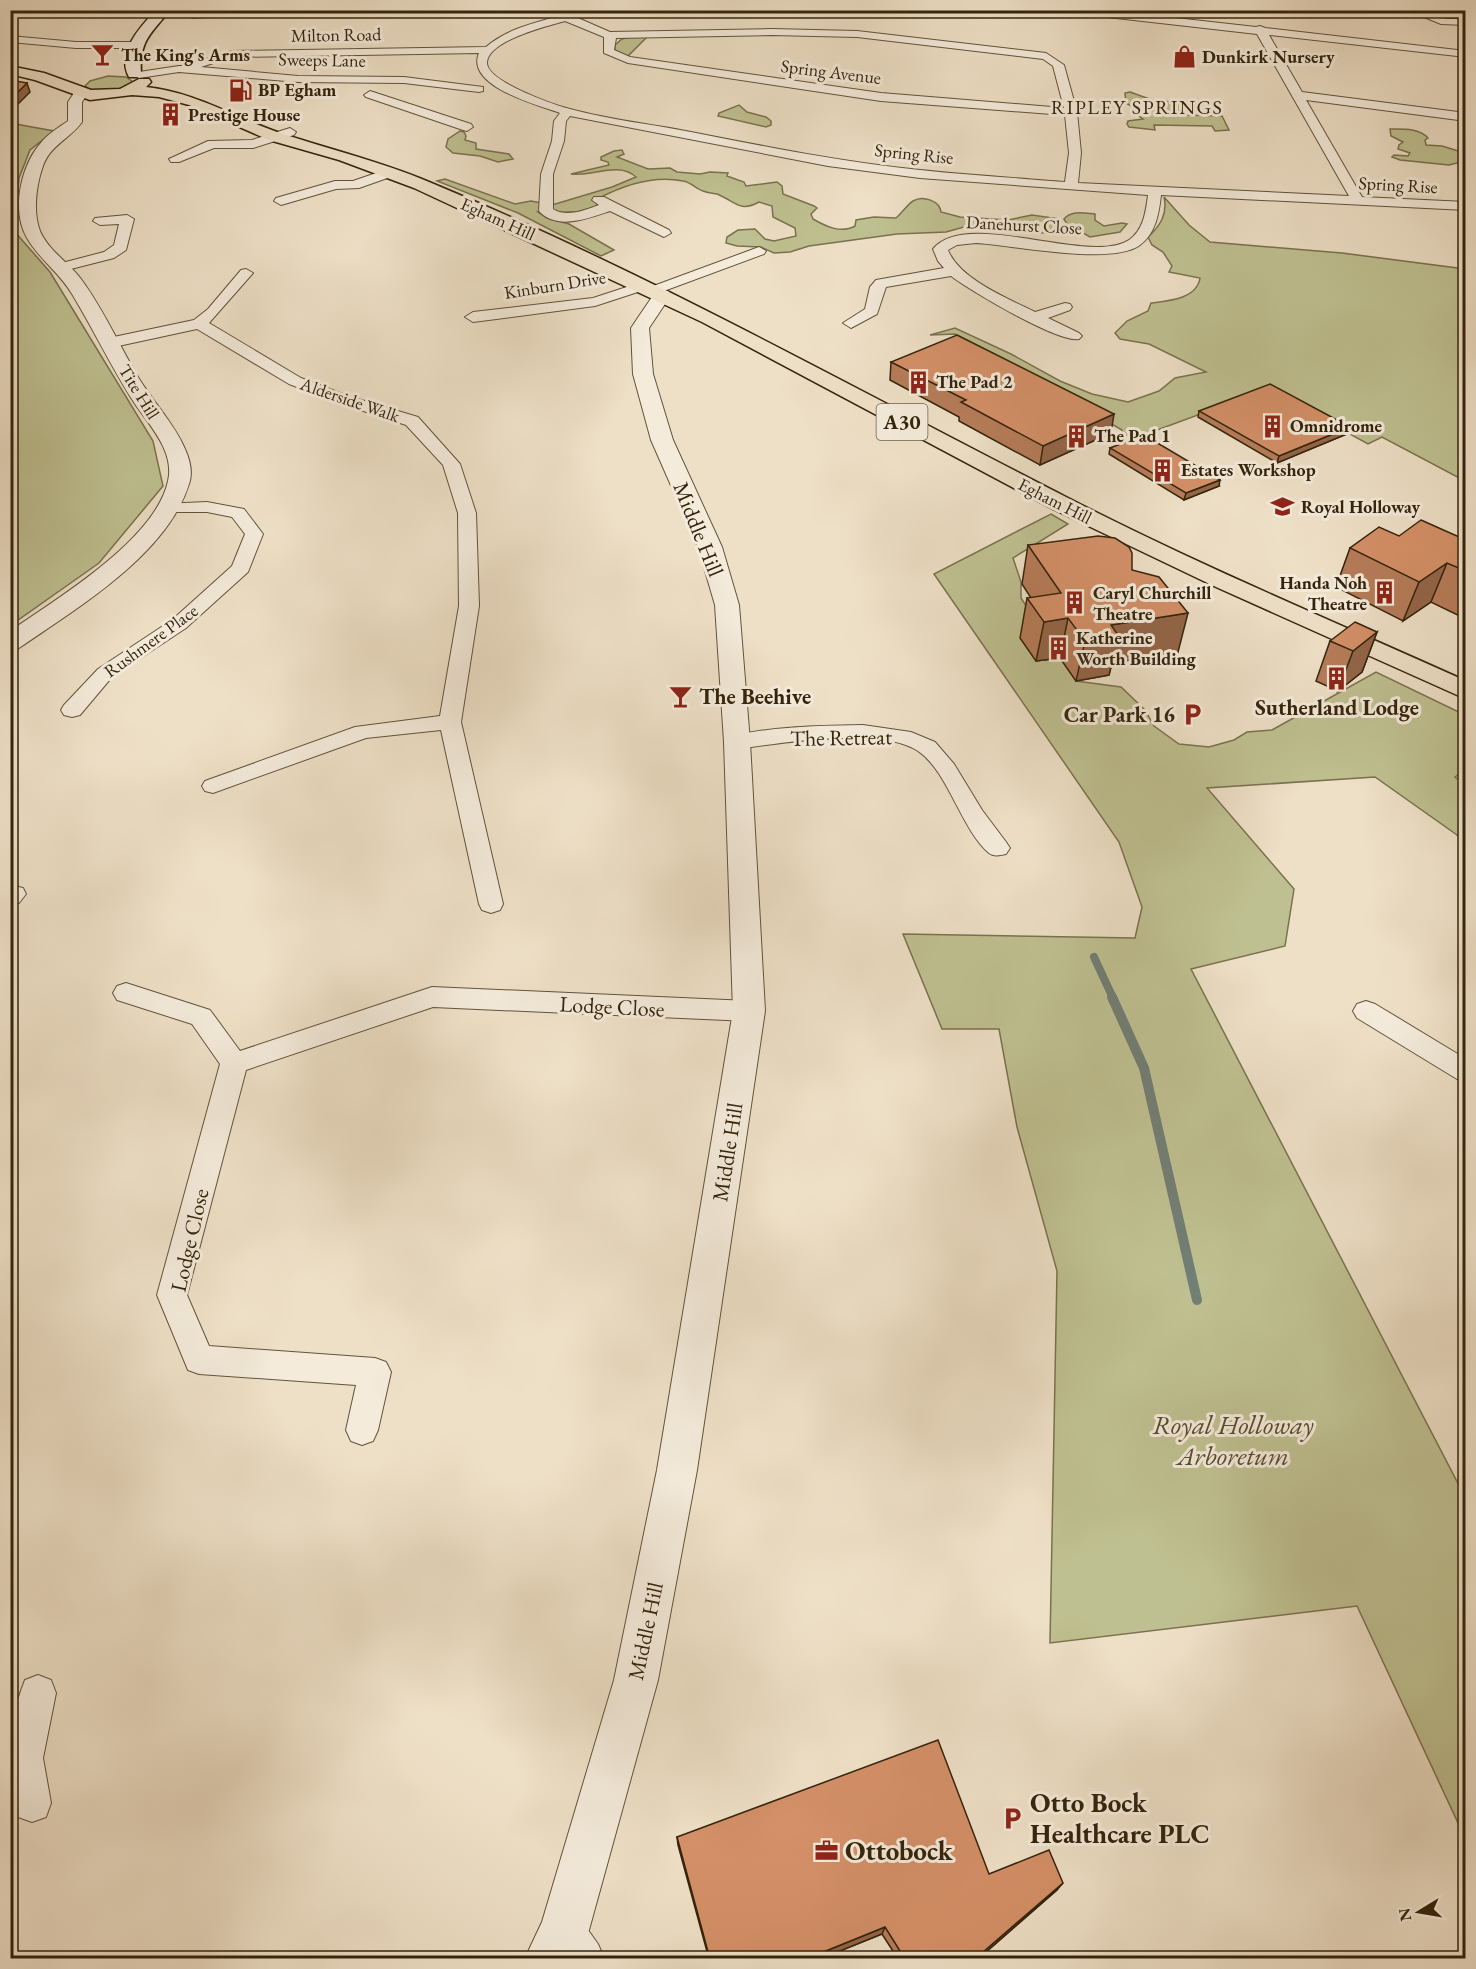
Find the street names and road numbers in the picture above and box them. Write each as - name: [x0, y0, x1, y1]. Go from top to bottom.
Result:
- street label: Milton Road: [291, 22, 382, 47]
- street label: Sweeps Lane: [278, 47, 366, 72]
- street label: Spring Avenue: [780, 54, 882, 89]
- street label: Spring Rise: [873, 138, 955, 169]
- street label: Spring Rise: [1358, 171, 1438, 198]
- street label: Egham Hill: [457, 192, 539, 245]
- street label: Danehurst Close: [966, 210, 1083, 239]
- street label: Kinburn Drive: [503, 265, 607, 304]
- street label: Tite Hill: [114, 360, 165, 423]
- street label: Alderside Walk: [297, 371, 403, 427]
- road number: A30: [876, 404, 928, 440]
- street label: Egham Hill: [1015, 472, 1096, 529]
- street label: Middle Hill: [666, 478, 731, 581]
- street label: Rushmere Place: [99, 599, 202, 682]
- street label: The Retreat: [790, 722, 892, 753]
- street label: Lodge Close: [559, 989, 666, 1024]
- street label: Middle Hill: [705, 1101, 750, 1203]
- street label: Lodge Close: [164, 1185, 216, 1294]
- street label: Middle Hill: [621, 1579, 670, 1683]

